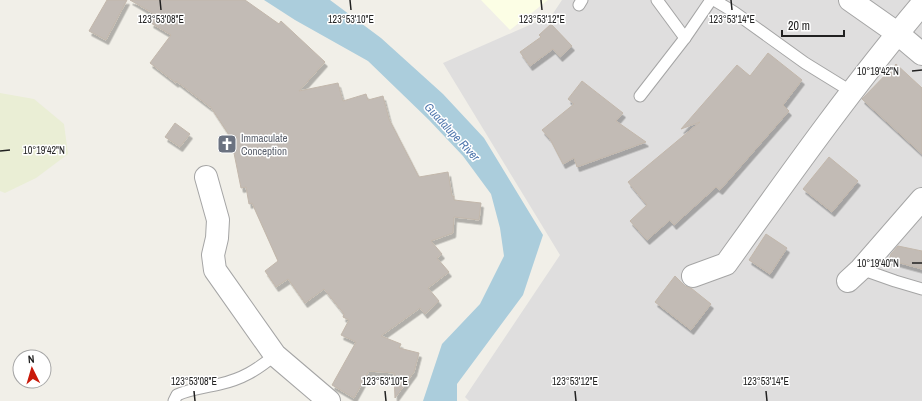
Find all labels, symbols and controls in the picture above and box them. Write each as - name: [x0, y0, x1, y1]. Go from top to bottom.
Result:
- scale bar: [782, 12, 844, 38]
- text: 123°53'08"E: [138, 13, 184, 26]
- text: 123°53'10"E: [328, 13, 374, 26]
- text: 123°53'12"E: [519, 13, 565, 26]
- text: 123°53'14"E: [709, 13, 755, 26]
- text: 20 m: [788, 18, 810, 34]
- text: 10°19'42"N: [857, 65, 899, 78]
- water label: Guadalupe River: [421, 99, 484, 165]
- place label: Immaculate Conception: [241, 131, 288, 158]
- church icon: Immaculate Conception: [216, 133, 238, 155]
- text: 10°19'42"N: [23, 144, 65, 157]
- text: 10°19'40"N: [857, 257, 899, 270]
- north arrow: [12, 349, 52, 389]
- text: N: [27, 352, 35, 366]
- text: 123°53'08"E: [171, 375, 217, 388]
- text: 123°53'10"E: [362, 375, 408, 388]
- text: 123°53'12"E: [552, 375, 598, 388]
- text: 123°53'14"E: [743, 375, 789, 388]

